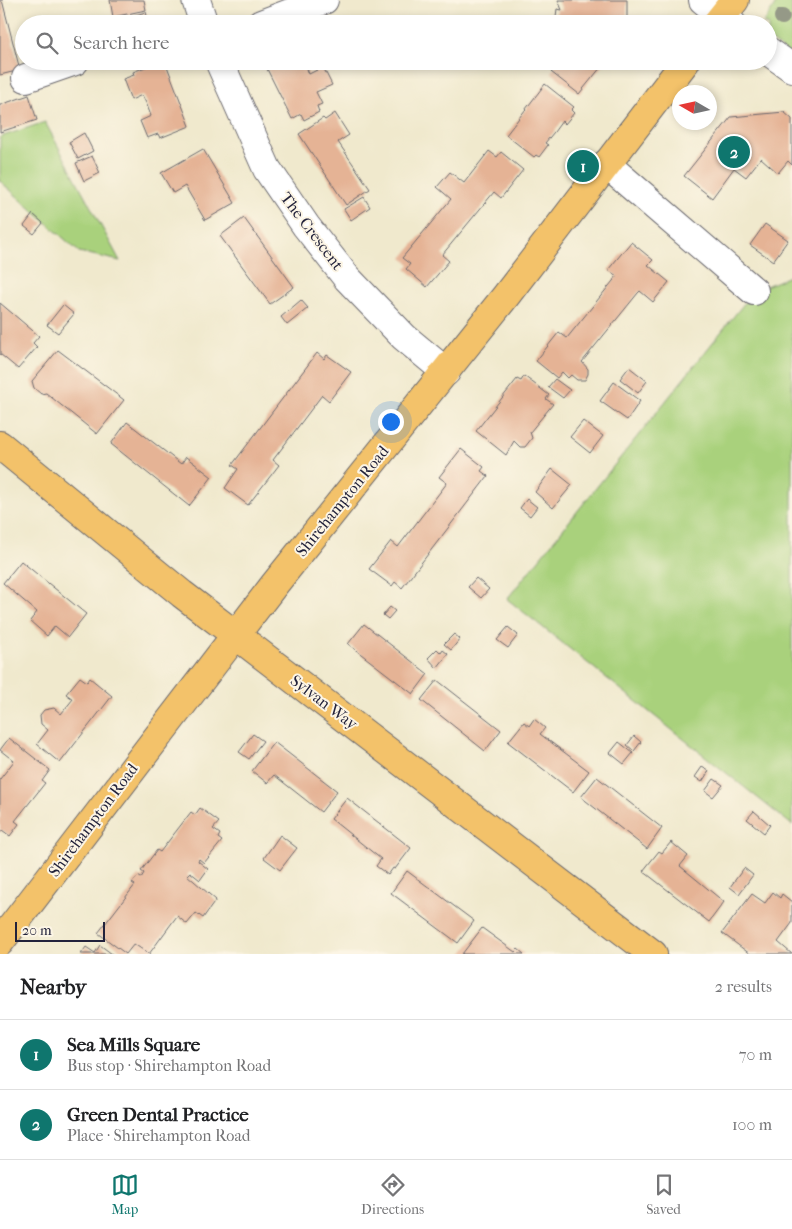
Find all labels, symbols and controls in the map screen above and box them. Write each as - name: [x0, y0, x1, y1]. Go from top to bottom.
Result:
- search box: [15, 15, 777, 70]
- icon: search: [33, 29, 61, 57]
- text: Search here: [73, 32, 169, 54]
- north arrow: [672, 85, 717, 130]
- pin: 2: [718, 133, 750, 171]
- pin: 1: [567, 147, 599, 185]
- street label: The Crescent: [277, 188, 348, 274]
- your location: [378, 409, 404, 435]
- street label: Shirehampton Road: [292, 442, 393, 560]
- street label: Sylvan Way: [287, 671, 362, 734]
- street label: Shirehampton Road: [44, 759, 142, 880]
- scale bar: [15, 919, 105, 942]
- text: 20 m: [22, 922, 52, 939]
- text: Nearby: [20, 975, 86, 999]
- text: 2 results: [715, 977, 772, 996]
- text: Sea Mills Square: [67, 1034, 200, 1056]
- text: 1: [33, 1045, 39, 1064]
- text: 70 m: [739, 1045, 772, 1064]
- text: Bus stop · Shirehampton Road: [67, 1056, 271, 1075]
- text: Green Dental Practice: [67, 1104, 249, 1126]
- text: 2: [32, 1115, 40, 1134]
- text: 100 m: [732, 1115, 772, 1134]
- text: Place · Shirehampton Road: [67, 1126, 251, 1145]
- tab: Map: [111, 1171, 139, 1218]
- tab: Directions: [361, 1171, 424, 1218]
- tab: Saved: [646, 1171, 681, 1218]

